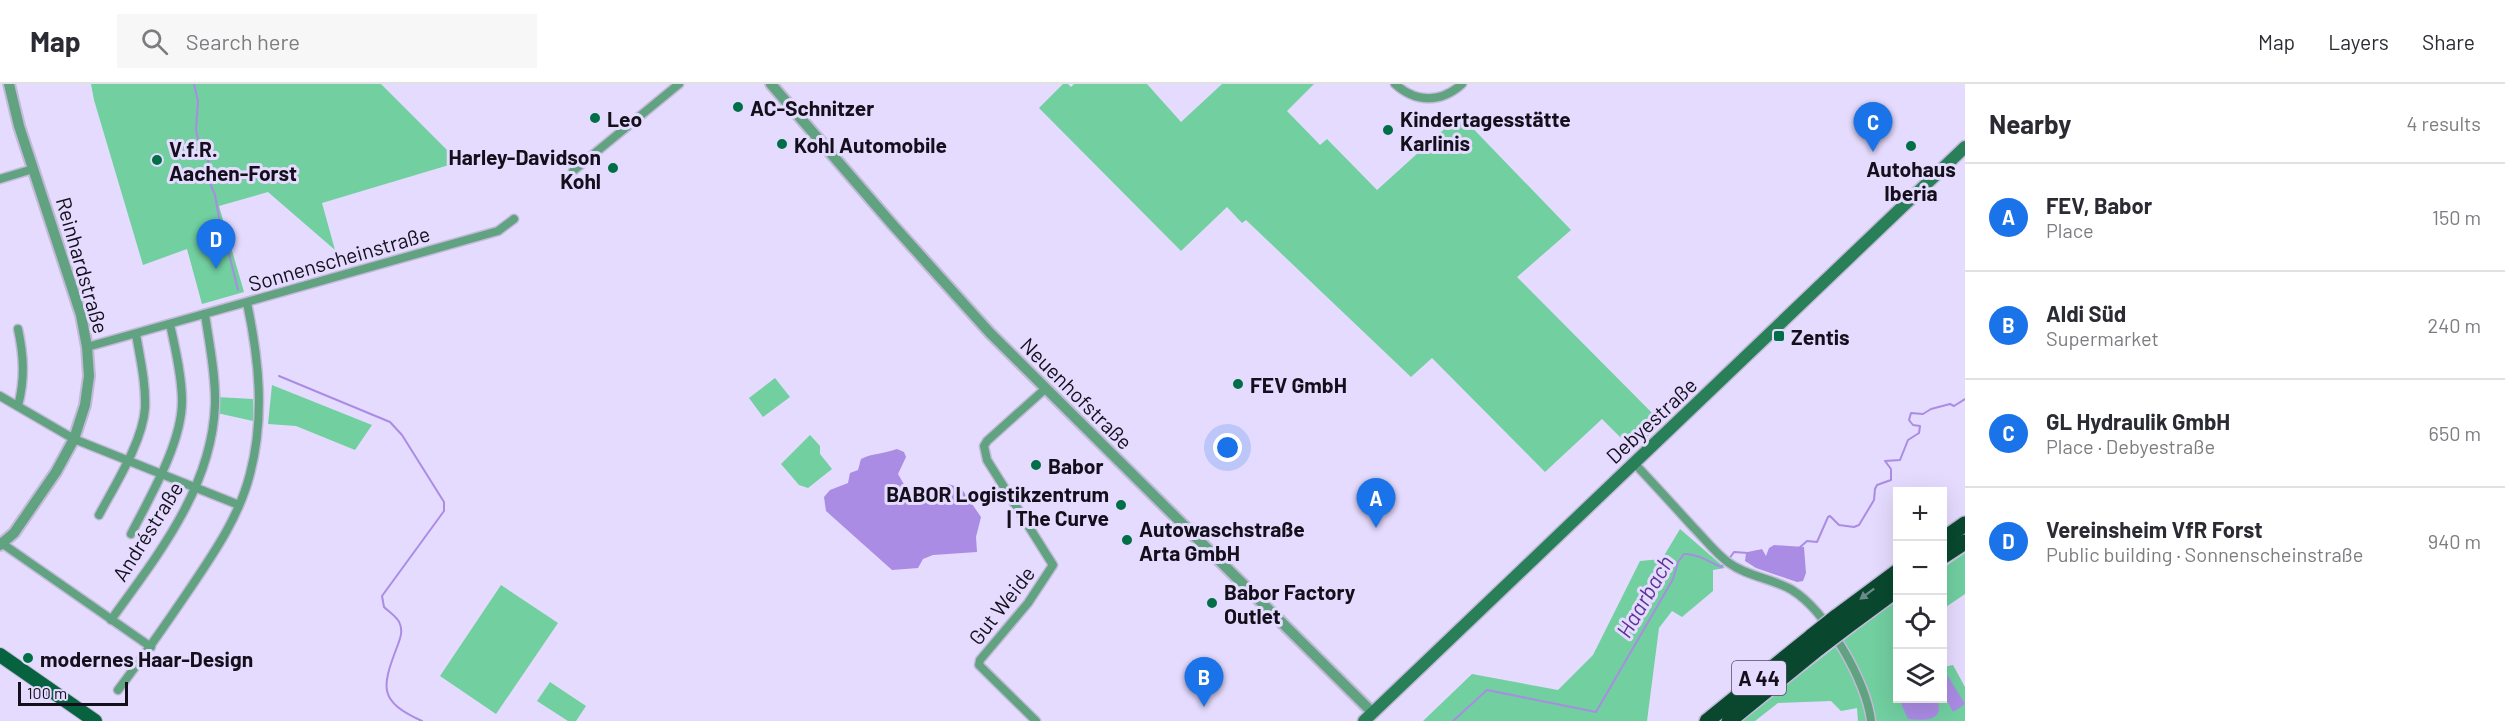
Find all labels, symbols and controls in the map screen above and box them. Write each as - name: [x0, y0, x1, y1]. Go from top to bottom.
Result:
- search box: [117, 14, 537, 68]
- text: Map: [30, 24, 81, 58]
- icon: search: [138, 25, 171, 58]
- text: Search here: [186, 28, 300, 54]
- text: Map: [2258, 29, 2295, 54]
- text: Layers: [2328, 29, 2389, 54]
- text: Share: [2422, 29, 2475, 54]
- place label: AC-Schnitzer: [750, 95, 874, 120]
- marker: AC-Schnitzer: [731, 100, 745, 114]
- pin: C: [1854, 103, 1892, 152]
- place label: Leo: [607, 106, 642, 131]
- place label: Kindertagesstätte Karlinis: [1400, 106, 1571, 155]
- text: Nearby: [1989, 108, 2071, 139]
- marker: Leo: [588, 111, 602, 125]
- text: 4 results: [2406, 111, 2481, 135]
- marker: Kindertagesstätte Karlinis: [1381, 123, 1395, 137]
- place label: Kohl Automobile: [794, 132, 947, 157]
- place label: V.f.R. Aachen-Forst: [169, 136, 297, 185]
- marker: Kohl Automobile: [775, 137, 789, 151]
- marker: Autohaus Iberia: [1904, 139, 1918, 153]
- place label: Harley-Davidson Kohl: [449, 144, 601, 193]
- marker: V.f.R. Aachen-Forst: [150, 153, 164, 167]
- place label: Autohaus Iberia: [1866, 156, 1956, 205]
- marker: Harley-Davidson Kohl: [606, 161, 620, 175]
- text: FEV, Babor: [2046, 192, 2152, 218]
- street label: Reinhardstraße: [52, 194, 114, 336]
- text: A: [2002, 205, 2015, 229]
- text: 150 m: [2432, 205, 2481, 229]
- text: Place: [2046, 218, 2094, 242]
- pin: D: [196, 220, 236, 269]
- street label: Sonnenscheinstraße: [245, 220, 433, 296]
- text: Aldi Süd: [2046, 300, 2126, 326]
- text: B: [2002, 313, 2015, 337]
- text: 240 m: [2427, 313, 2481, 337]
- place label: Zentis: [1791, 324, 1850, 349]
- text: Supermarket: [2046, 326, 2159, 350]
- marker: Zentis: [1772, 329, 1786, 343]
- street label: Neuenhofstraße: [1016, 332, 1138, 454]
- place label: FEV GmbH: [1250, 372, 1347, 397]
- street label: Debyestraße: [1601, 372, 1701, 468]
- marker: FEV GmbH: [1231, 377, 1245, 391]
- text: GL Hydraulik GmbH: [2046, 408, 2230, 434]
- text: C: [2002, 421, 2015, 445]
- text: 650 m: [2429, 421, 2481, 445]
- your location: [1213, 433, 1242, 462]
- text: Place · Debyestraße: [2046, 434, 2215, 458]
- place label: Babor: [1048, 453, 1104, 478]
- marker: Babor: [1029, 458, 1043, 472]
- street label: Andréstraße: [106, 477, 188, 585]
- pin: A: [1356, 478, 1396, 528]
- place label: BABOR Logistikzentrum | The Curve: [886, 481, 1109, 530]
- map controls: [1893, 487, 1947, 703]
- button: +: [1893, 487, 1947, 541]
- marker: BABOR Logistikzentrum | The Curve: [1114, 498, 1128, 512]
- place label: Autowaschstraße Arta GmbH: [1139, 516, 1305, 565]
- text: Vereinsheim VfR Forst: [2046, 516, 2263, 542]
- text: D: [2002, 529, 2015, 553]
- text: 940 m: [2428, 529, 2481, 553]
- marker: Autowaschstraße Arta GmbH: [1120, 533, 1134, 547]
- button: −: [1893, 541, 1947, 595]
- text: Public building · Sonnenscheinstraße: [2046, 542, 2363, 566]
- water label: Haarbach: [1610, 550, 1678, 642]
- street label: Gut Weide: [963, 561, 1039, 649]
- place label: Babor Factory Outlet: [1224, 579, 1356, 628]
- one-way arrow: [1859, 588, 1875, 600]
- button: locate: [1893, 595, 1947, 649]
- marker: Babor Factory Outlet: [1205, 596, 1219, 610]
- place label: modernes Haar-Design: [40, 646, 253, 671]
- button: layers: [1893, 649, 1947, 703]
- marker: modernes Haar-Design: [21, 651, 35, 665]
- pin: B: [1184, 658, 1224, 707]
- road number: A 44: [1732, 661, 1786, 695]
- scale bar: [18, 679, 128, 706]
- text: 100 m: [27, 683, 67, 702]

